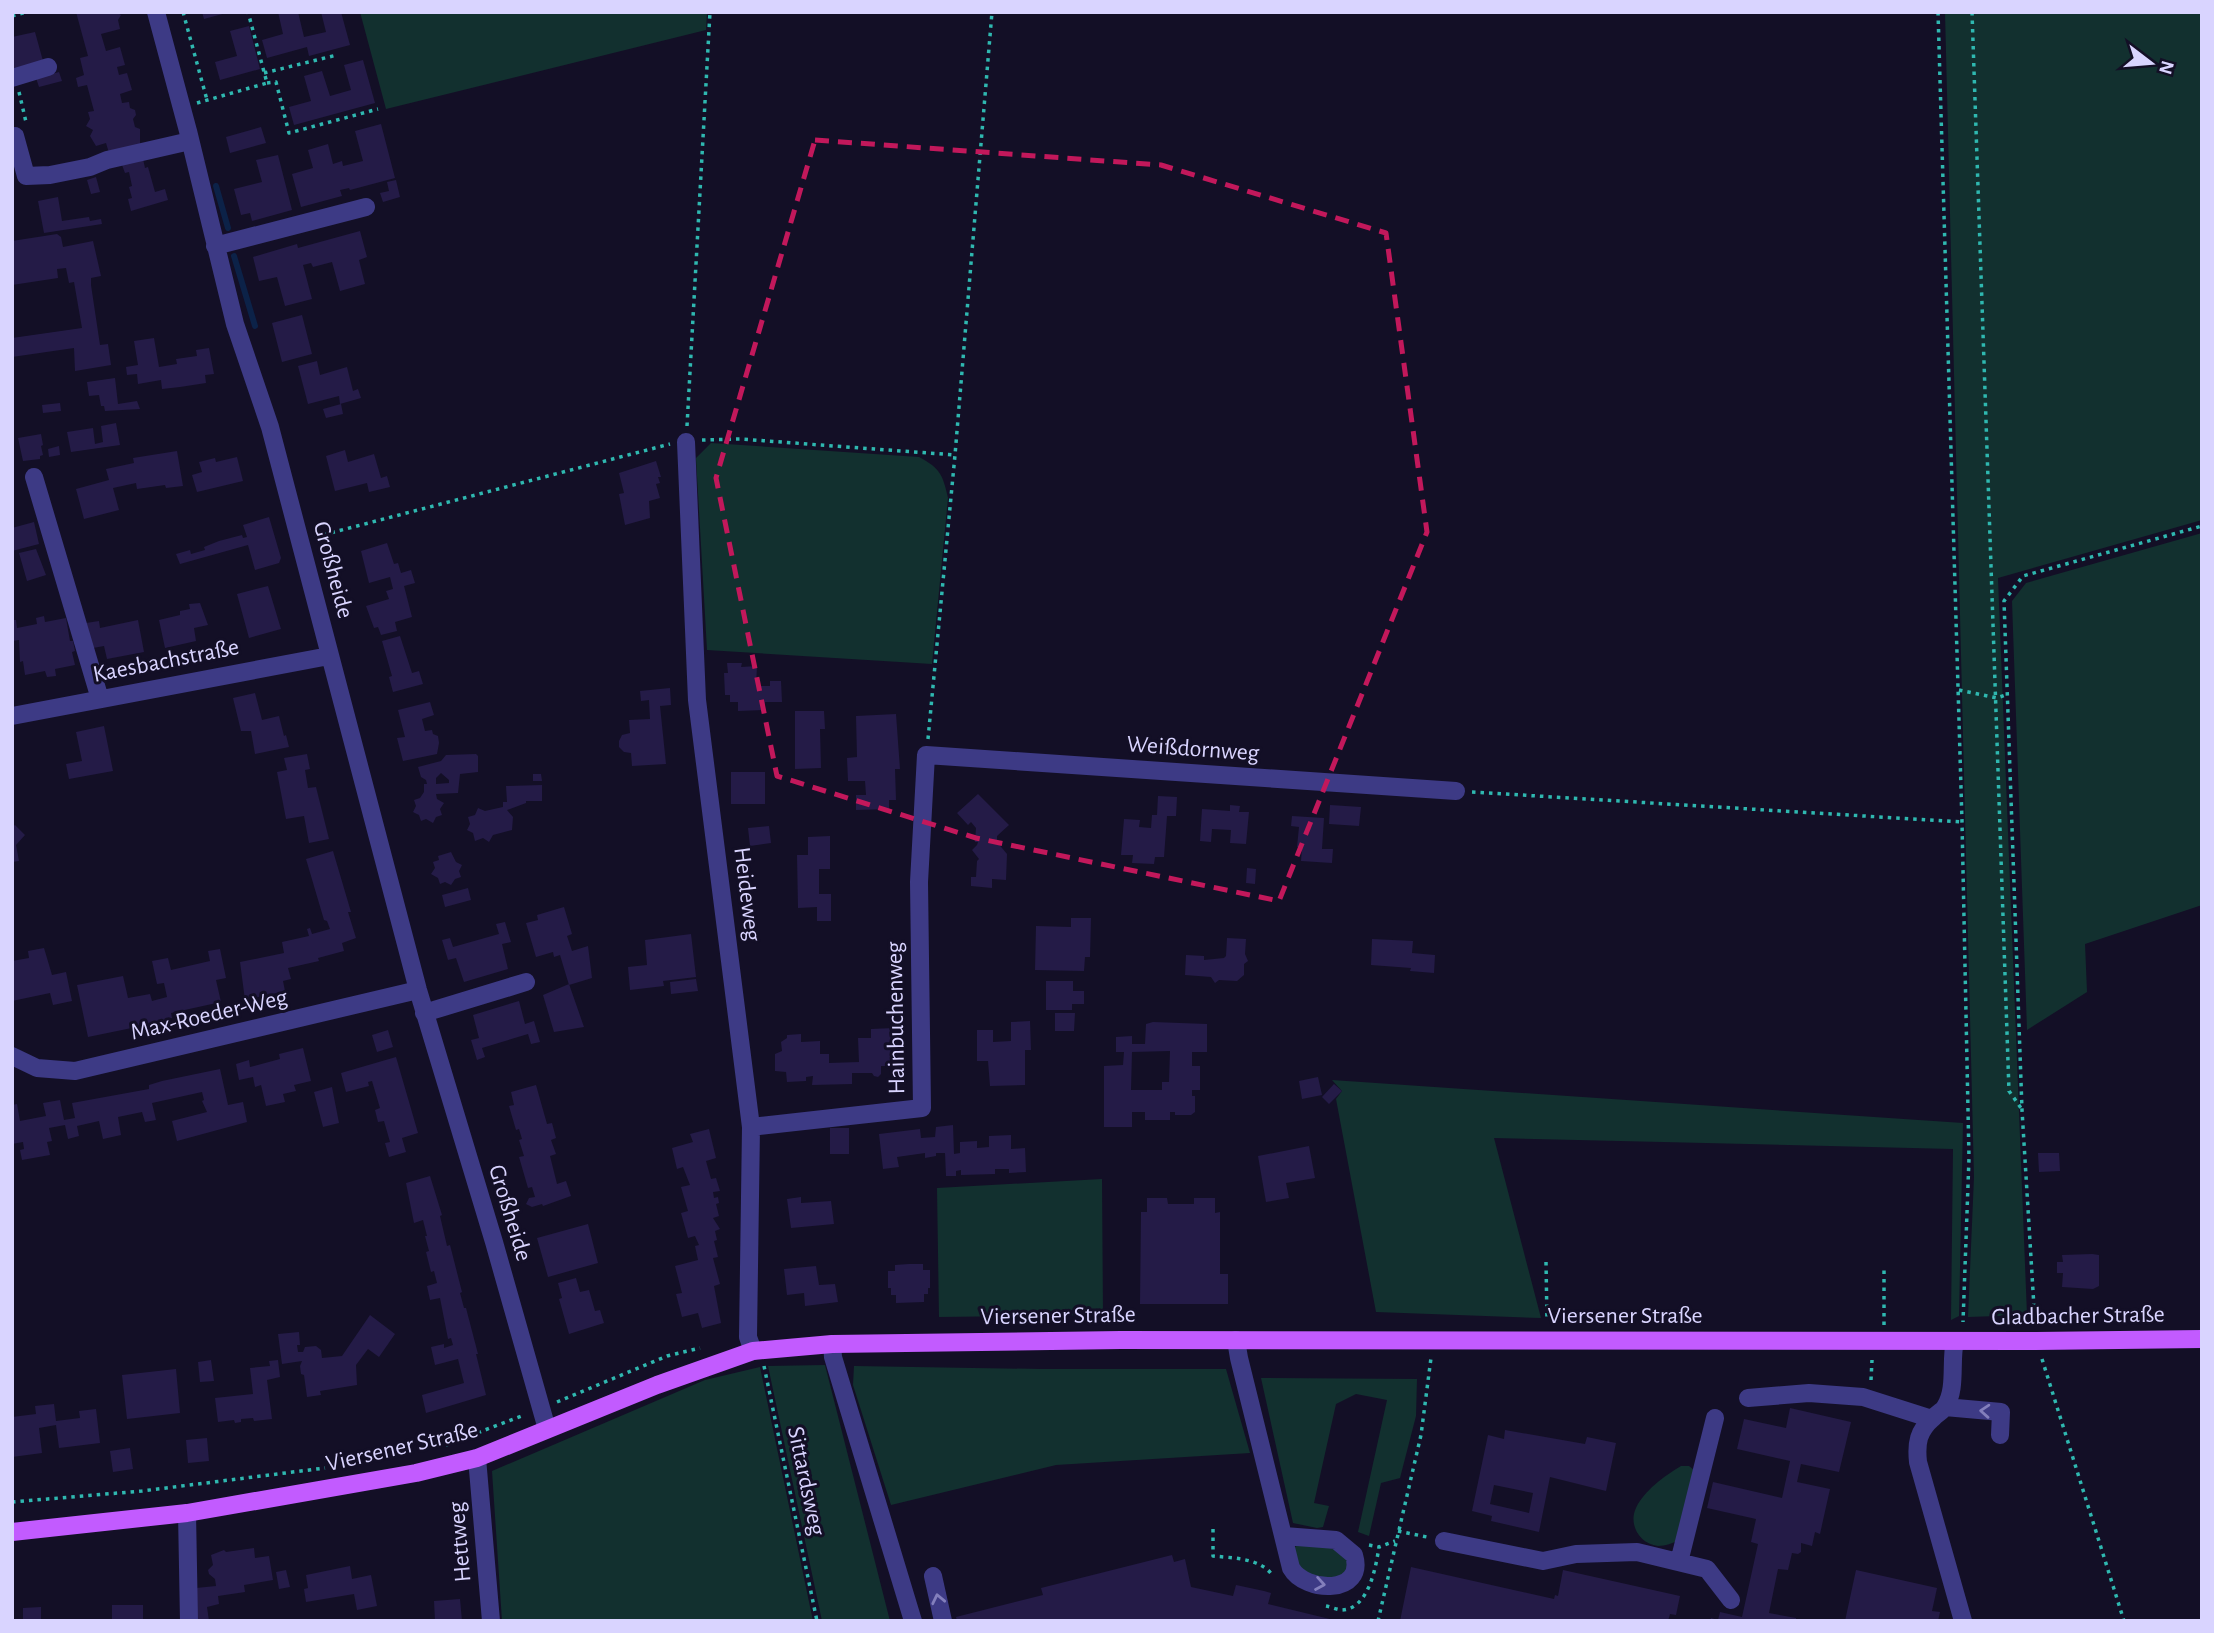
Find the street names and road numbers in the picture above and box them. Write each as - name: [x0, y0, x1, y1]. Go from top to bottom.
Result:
- street label: Großheide: [309, 519, 357, 621]
- street label: Kaesbachstraße: [91, 635, 241, 687]
- street label: Weißdornweg: [1126, 732, 1260, 766]
- street label: Heideweg: [729, 846, 765, 943]
- street label: Hainbuchenweg: [883, 941, 909, 1095]
- street label: Max-Roeder-Weg: [128, 985, 290, 1045]
- street label: Großheide: [484, 1162, 536, 1264]
- street label: Gladbacher Straße: [1991, 1302, 2165, 1330]
- street label: Viersener Straße: [980, 1303, 1136, 1329]
- street label: Viersener Straße: [1547, 1304, 1703, 1328]
- street label: Viersener Straße: [324, 1418, 480, 1476]
- street label: Sittardsweg: [783, 1424, 829, 1538]
- street label: Hettweg: [445, 1500, 475, 1583]

